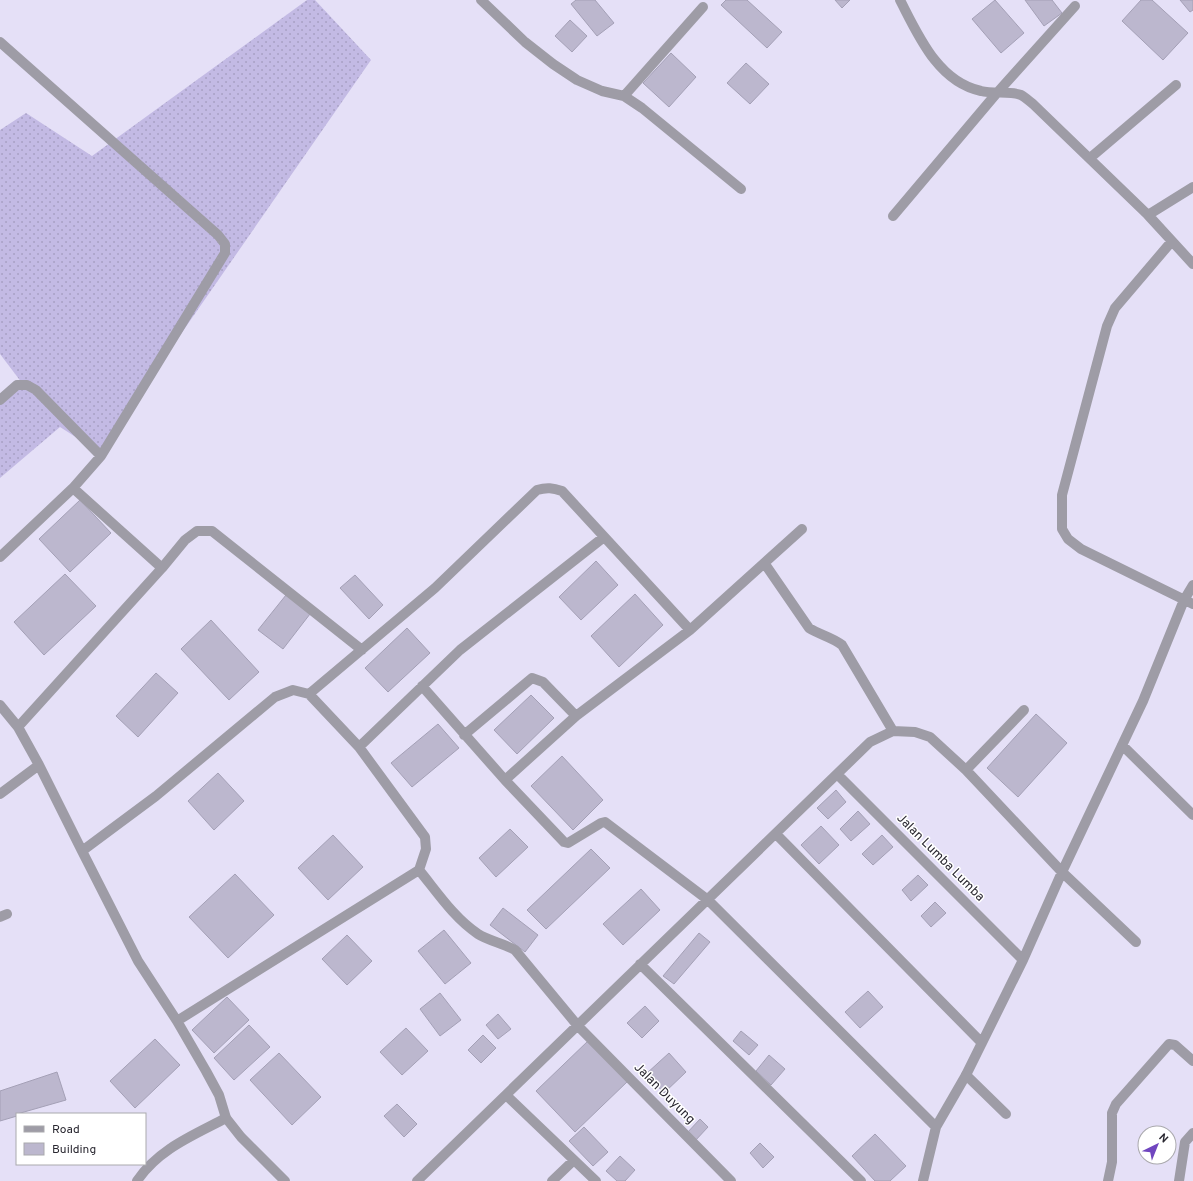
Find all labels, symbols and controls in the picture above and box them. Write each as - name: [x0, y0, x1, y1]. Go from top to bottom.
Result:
- street label: Jalan Lumba Lumba: [893, 811, 987, 905]
- street label: Jalan Duyung: [630, 1060, 698, 1128]
- legend: [16, 1113, 146, 1165]
- text: Road: [52, 1122, 80, 1138]
- north arrow: [1137, 1125, 1177, 1165]
- text: N: [1155, 1131, 1171, 1146]
- text: Building: [52, 1142, 96, 1158]

